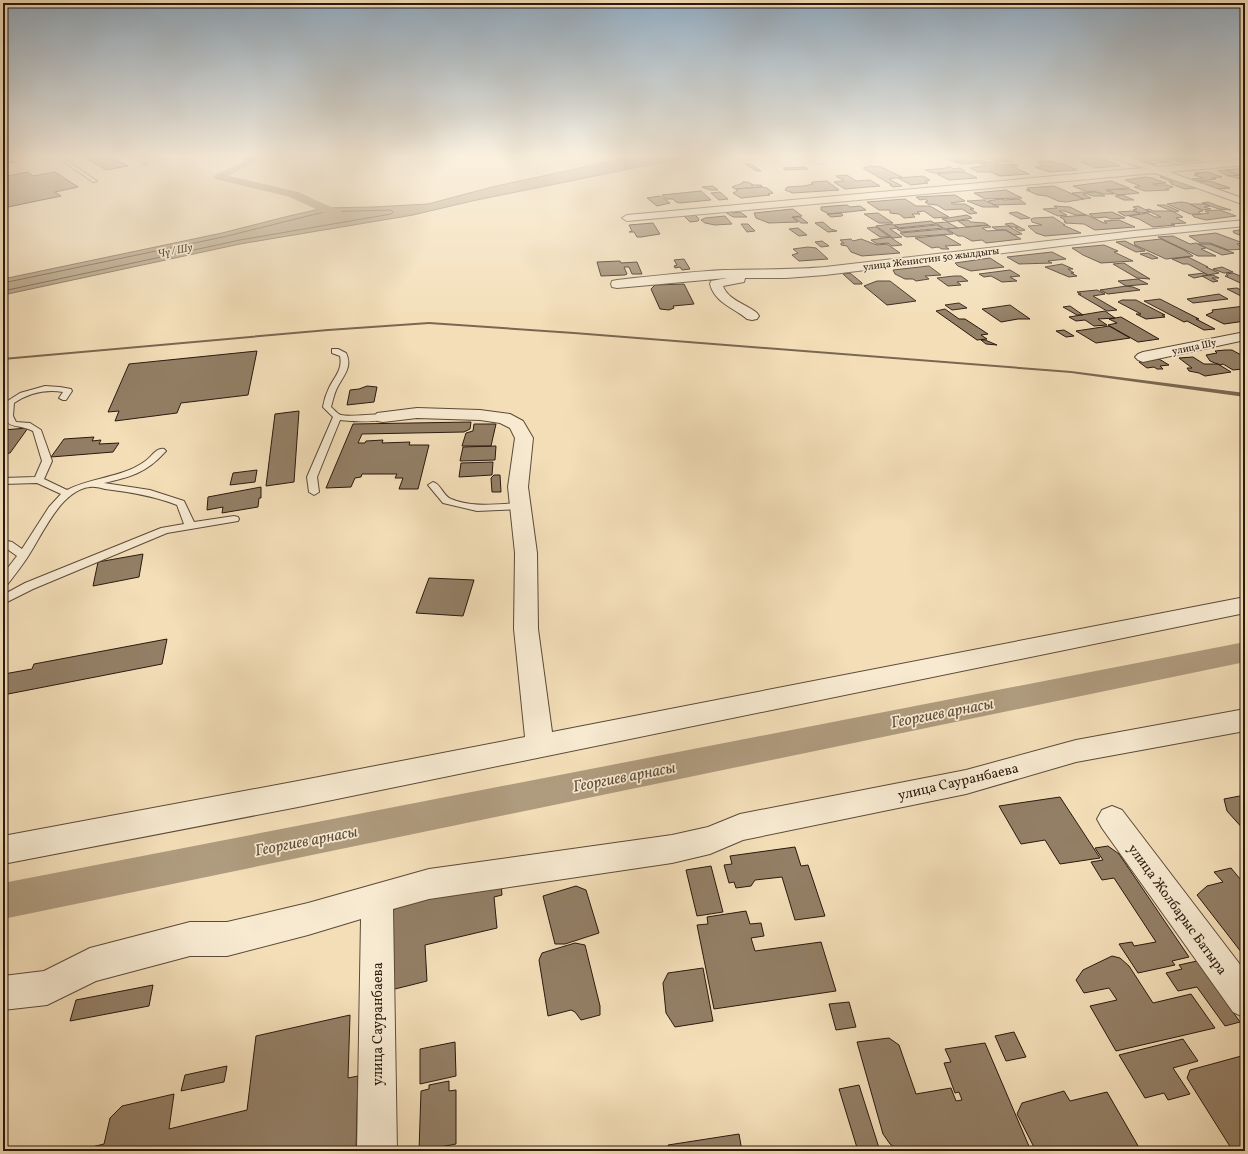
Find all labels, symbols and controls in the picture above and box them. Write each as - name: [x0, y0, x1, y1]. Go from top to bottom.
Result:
- water label: Чү / Шу: [156, 240, 194, 262]
- street label: улица Женистин 50 жылдыгы: [862, 244, 1000, 274]
- street label: улица Шу: [1171, 335, 1218, 359]
- water label: Георгиев арнасы: [889, 693, 996, 735]
- water label: Георгиев арнасы: [571, 757, 678, 799]
- street label: улица Сауранбаева: [896, 759, 1021, 806]
- water label: Георгиев арнасы: [253, 821, 360, 863]
- street label: улица Жолбарыс Батыра: [1123, 841, 1231, 979]
- street label: улица Сауранбаева: [369, 962, 388, 1086]

